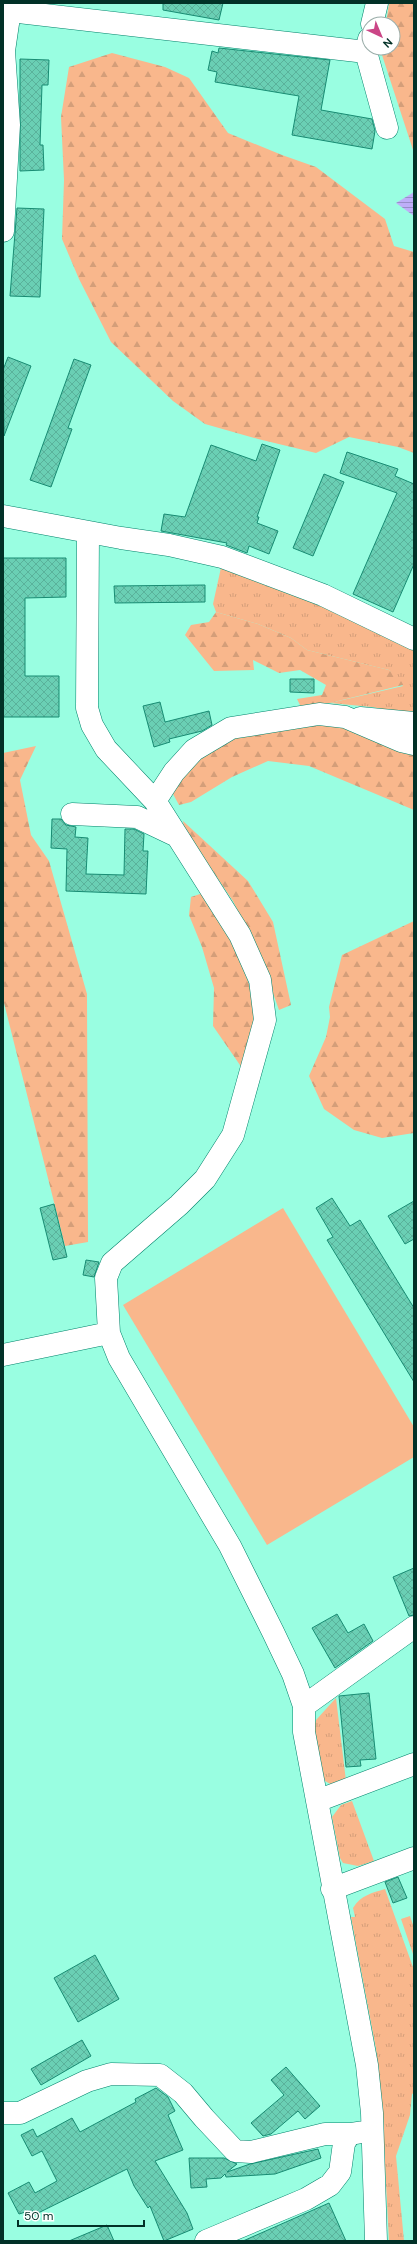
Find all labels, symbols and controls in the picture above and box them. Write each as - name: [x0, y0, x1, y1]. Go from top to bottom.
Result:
- north arrow: [361, 16, 401, 56]
- text: N: [380, 35, 396, 51]
- scale bar: [18, 2202, 144, 2228]
- text: 50 m: [24, 2208, 53, 2224]

